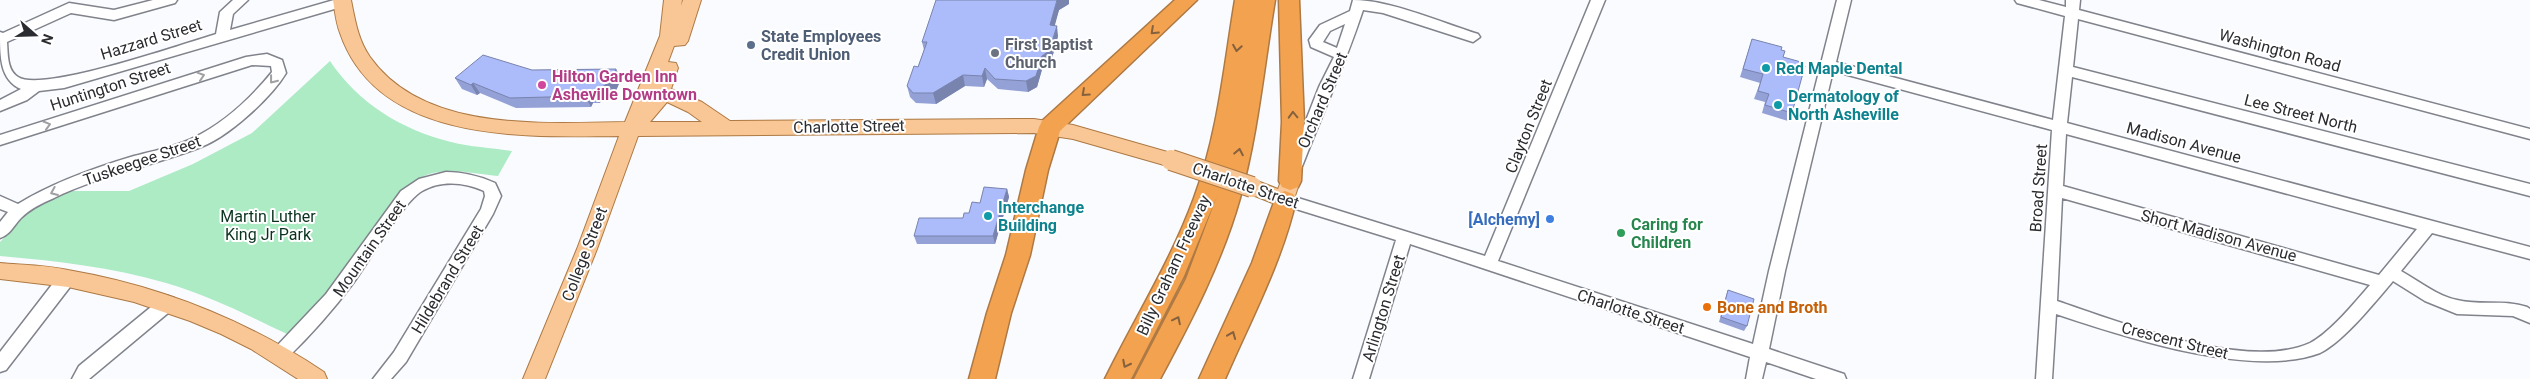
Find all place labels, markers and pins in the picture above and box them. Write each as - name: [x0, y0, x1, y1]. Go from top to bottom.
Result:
- place label: State Employees Credit Union: [761, 27, 881, 64]
- place label: First Baptist Church: [1005, 35, 1093, 72]
- marker: State Employees Credit Union: [745, 39, 757, 51]
- marker: First Baptist Church: [989, 47, 1001, 59]
- place label: Red Maple Dental: [1776, 59, 1903, 78]
- marker: Red Maple Dental: [1760, 62, 1772, 74]
- place label: Hilton Garden Inn Asheville Downtown: [552, 67, 697, 104]
- marker: Hilton Garden Inn Asheville Downtown: [536, 79, 548, 91]
- place label: Dermatology of North Asheville: [1788, 87, 1899, 124]
- marker: Dermatology of North Asheville: [1772, 99, 1784, 111]
- place label: Interchange Building: [998, 198, 1084, 235]
- marker: Interchange Building: [982, 210, 994, 222]
- place label: [Alchemy]: [1468, 210, 1540, 229]
- marker: [Alchemy]: [1544, 213, 1556, 225]
- place label: Caring for Children: [1631, 215, 1703, 252]
- marker: Caring for Children: [1615, 227, 1627, 239]
- place label: Bone and Broth: [1717, 298, 1828, 317]
- marker: Bone and Broth: [1701, 301, 1713, 313]

